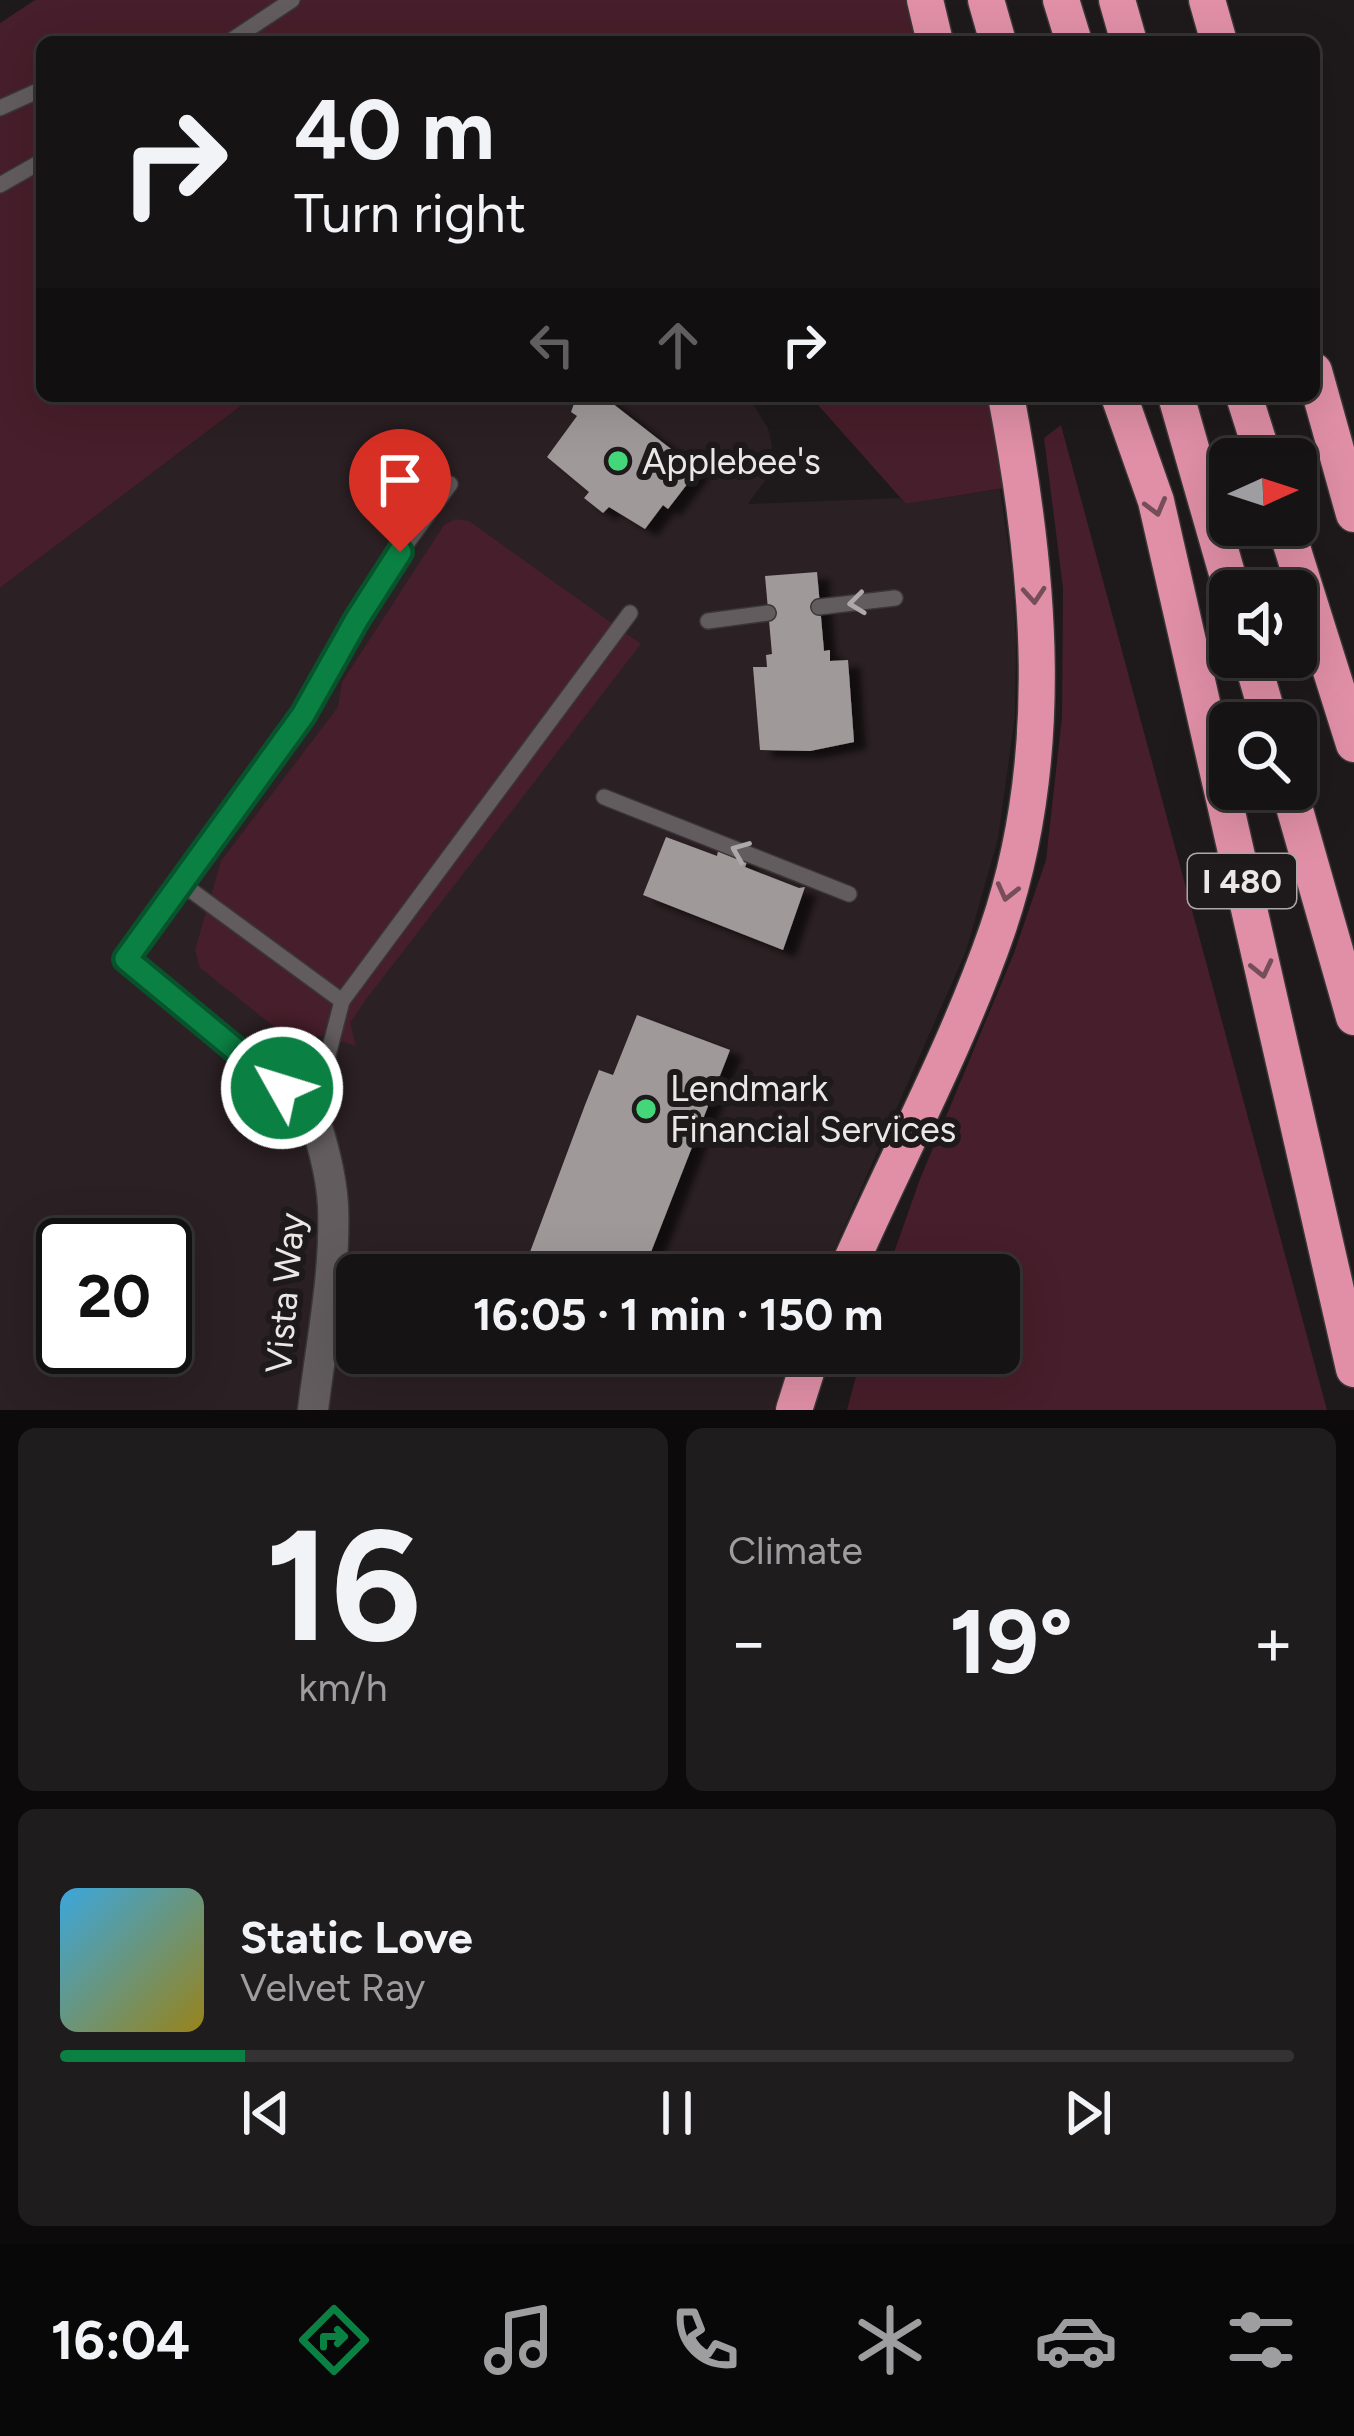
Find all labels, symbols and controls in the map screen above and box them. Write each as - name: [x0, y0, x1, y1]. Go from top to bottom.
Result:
- text: 40 m: [294, 79, 495, 180]
- icon: right: [96, 84, 252, 240]
- text: Turn right: [294, 181, 526, 246]
- icon: left: [519, 312, 585, 378]
- icon: ahead: [645, 312, 711, 378]
- icon: right: [771, 312, 837, 378]
- pin: [349, 429, 451, 552]
- north arrow: [1209, 438, 1317, 546]
- map controls: [1209, 438, 1317, 810]
- place label: Applebee's: [642, 440, 821, 483]
- icon: arrive: [367, 447, 433, 513]
- marker: Applebee's: [605, 448, 631, 474]
- one-way arrow: [1142, 496, 1167, 517]
- button: sound: [1209, 570, 1317, 678]
- one-way arrow: [1021, 586, 1047, 605]
- one-way arrow: [847, 589, 867, 615]
- button: search: [1209, 702, 1317, 810]
- one-way arrow: [731, 840, 752, 865]
- road number: I 480: [1188, 854, 1296, 908]
- one-way arrow: [996, 881, 1021, 901]
- one-way arrow: [1249, 958, 1274, 978]
- position arrow: [219, 1025, 345, 1151]
- place label: Lendmark Financial Services: [670, 1067, 956, 1151]
- marker: Lendmark Financial Services: [633, 1096, 659, 1122]
- street label: Vista Way: [257, 1211, 313, 1375]
- speed limit sign: 20: [36, 1218, 192, 1374]
- text: 16:05 · 1 min · 150 m: [473, 1287, 883, 1341]
- text: 16: [265, 1492, 421, 1679]
- text: Climate: [728, 1527, 863, 1574]
- text: 19°: [949, 1587, 1073, 1696]
- text: −: [728, 1602, 769, 1682]
- text: +: [1253, 1602, 1294, 1682]
- text: km/h: [298, 1664, 388, 1711]
- text: Static Love: [240, 1910, 473, 1964]
- text: Velvet Ray: [240, 1964, 425, 2011]
- icon: previous: [233, 2080, 299, 2146]
- icon: pause: [644, 2080, 710, 2146]
- icon: next: [1055, 2080, 1121, 2146]
- icon: directions: [292, 2298, 376, 2382]
- icon: music: [477, 2298, 561, 2382]
- icon: phone: [663, 2298, 747, 2382]
- icon: climate: [848, 2298, 932, 2382]
- icon: car: [1034, 2298, 1118, 2382]
- icon: filters: [1219, 2298, 1303, 2382]
- text: 16:04: [51, 2308, 190, 2373]

